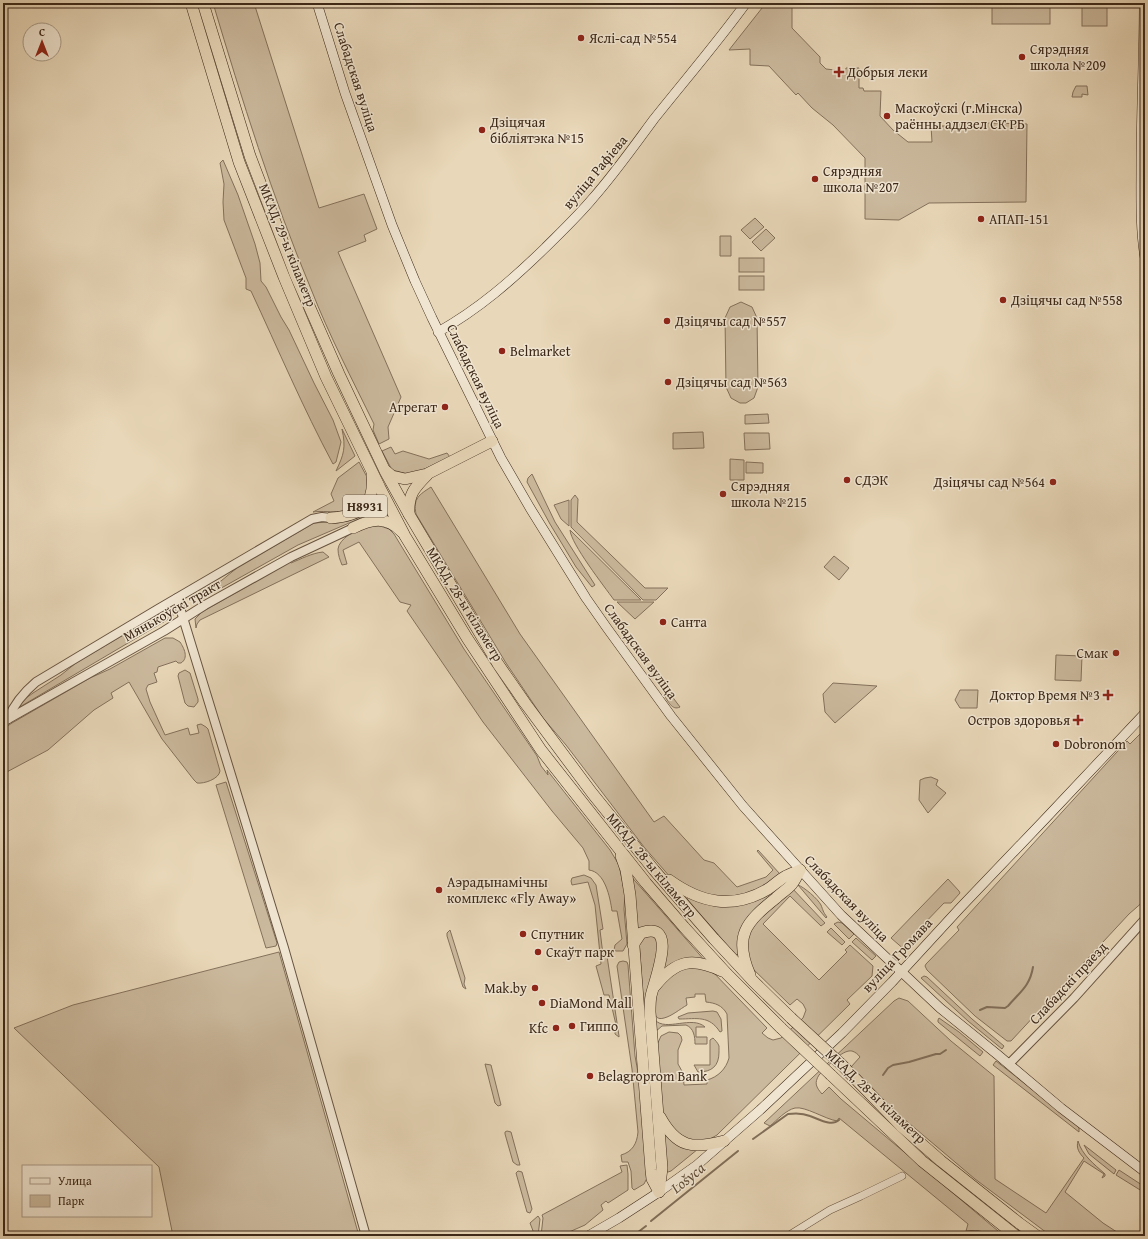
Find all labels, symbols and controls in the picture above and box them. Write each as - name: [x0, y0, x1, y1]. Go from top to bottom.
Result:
- street label: Слабадская вуліца: [329, 20, 383, 135]
- north arrow: [22, 22, 62, 62]
- text: С: [39, 24, 45, 40]
- place label: Яслі-сад №554: [588, 28, 677, 48]
- marker: Яслі-сад №554: [576, 33, 586, 43]
- place label: Сярэдняя школа №209: [1030, 39, 1106, 75]
- marker: Сярэдняя школа №209: [1017, 52, 1027, 62]
- place label: Добрыя леки: [846, 62, 928, 82]
- marker: Добрыя леки: [834, 67, 844, 77]
- place label: Маскоўскі (г.Мінска) раённы аддзел СК РБ: [895, 98, 1025, 134]
- marker: Маскоўскі (г.Мінска) раённы аддзел СК РБ: [882, 111, 892, 121]
- place label: Дзіцячая бібліятэка №15: [489, 112, 584, 148]
- marker: Дзіцячая бібліятэка №15: [477, 125, 487, 135]
- street label: вуліца Рафіева: [558, 131, 632, 213]
- place label: Сярэдняя школа №207: [823, 161, 899, 197]
- marker: Сярэдняя школа №207: [810, 174, 820, 184]
- street label: МКАД, 29-ы кіламетр: [254, 180, 322, 310]
- place label: АПАП-151: [989, 209, 1049, 229]
- marker: АПАП-151: [976, 214, 986, 224]
- place label: Дзіцячы сад №558: [1010, 290, 1123, 310]
- marker: Дзіцячы сад №558: [998, 295, 1008, 305]
- place label: Дзіцячы сад №557: [674, 311, 787, 331]
- marker: Дзіцячы сад №557: [662, 316, 672, 326]
- street label: Слабадская вуліца: [442, 320, 510, 432]
- place label: Belmarket: [510, 341, 571, 361]
- marker: Belmarket: [497, 346, 507, 356]
- place label: Дзіцячы сад №563: [675, 372, 787, 392]
- marker: Дзіцячы сад №563: [663, 377, 673, 387]
- place label: Агрегат: [389, 397, 437, 417]
- marker: Агрегат: [440, 402, 450, 412]
- place label: СДЭК: [855, 470, 889, 490]
- place label: Дзіцячы сад №564: [933, 472, 1045, 492]
- marker: СДЭК: [842, 475, 852, 485]
- place label: Сярэдняя школа №215: [731, 476, 807, 512]
- marker: Дзіцячы сад №564: [1048, 477, 1058, 487]
- marker: Сярэдняя школа №215: [718, 489, 728, 499]
- road number: Н8931: [343, 495, 387, 517]
- street label: МКАД, 28-ы кіламетр: [422, 543, 508, 665]
- street label: Мянькоўскі тракт: [119, 574, 225, 646]
- street label: Слабадская вуліца: [599, 599, 683, 703]
- place label: Санта: [671, 612, 707, 632]
- marker: Санта: [658, 617, 668, 627]
- place label: Смак: [1076, 643, 1109, 663]
- marker: Смак: [1111, 648, 1121, 658]
- place label: Доктор Время №3: [989, 685, 1100, 705]
- marker: Доктор Время №3: [1103, 690, 1113, 700]
- place label: Остров здоровья: [968, 710, 1070, 730]
- marker: Остров здоровья: [1073, 715, 1083, 725]
- place label: Dobronom: [1064, 734, 1127, 754]
- marker: Dobronom: [1051, 739, 1061, 749]
- street label: МКАД, 28-ы кіламетр: [602, 808, 702, 922]
- street label: Слабадская вуліца: [800, 850, 894, 946]
- place label: Аэрадынамічны комплекс «Fly Away»: [447, 872, 576, 908]
- marker: Аэрадынамічны комплекс «Fly Away»: [434, 885, 444, 895]
- street label: вуліца Громава: [857, 913, 937, 997]
- place label: Спутник: [531, 924, 585, 944]
- marker: Спутник: [518, 929, 528, 939]
- street label: Слабадскі праезд: [1024, 937, 1112, 1029]
- place label: Скаўт парк: [546, 942, 615, 962]
- marker: Скаўт парк: [533, 947, 543, 957]
- place label: Mak.by: [484, 978, 527, 998]
- marker: Mak.by: [530, 983, 540, 993]
- place label: DiaMond Mall: [550, 993, 632, 1013]
- marker: DiaMond Mall: [537, 998, 547, 1008]
- place label: Гиппо: [580, 1016, 618, 1036]
- place label: Kfc: [529, 1018, 548, 1038]
- marker: Гиппо: [567, 1021, 577, 1031]
- marker: Kfc: [551, 1023, 561, 1033]
- street label: МКАД, 28-ы кіламетр: [821, 1044, 931, 1148]
- place label: Belagroprom Bank: [598, 1066, 708, 1086]
- marker: Belagroprom Bank: [585, 1071, 595, 1081]
- water label: Lošyca: [665, 1157, 709, 1199]
- legend: [22, 1165, 152, 1217]
- text: Улица: [58, 1172, 92, 1189]
- text: Парк: [58, 1192, 85, 1209]

